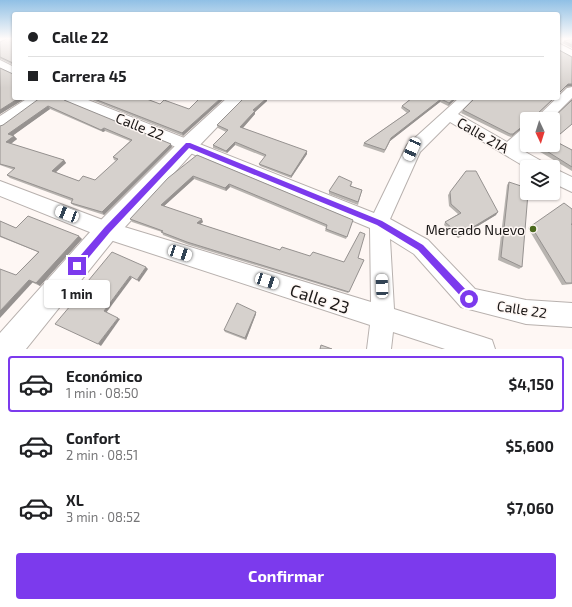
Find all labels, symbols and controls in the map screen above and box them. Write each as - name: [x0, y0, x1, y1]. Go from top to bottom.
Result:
- text: Calle 22: [52, 28, 108, 46]
- text: Carrera 45: [52, 67, 127, 85]
- street label: Calle 22: [113, 109, 167, 143]
- north arrow: [520, 112, 560, 152]
- map controls: [520, 112, 560, 200]
- street label: Calle 21A: [454, 113, 512, 157]
- car: [402, 136, 422, 162]
- button: layers: [520, 160, 560, 200]
- car: [54, 204, 80, 224]
- place label: Mercado Nuevo: [426, 221, 525, 238]
- marker: Mercado Nuevo: [528, 224, 538, 234]
- car: [167, 244, 193, 262]
- route end: [68, 257, 86, 275]
- car: [254, 272, 280, 290]
- car: [376, 274, 388, 298]
- street label: Calle 23: [288, 279, 352, 317]
- callout: 1 min: [44, 280, 110, 308]
- text: 1 min: [61, 286, 93, 302]
- route start: [460, 290, 478, 308]
- street label: Calle 22: [496, 297, 548, 321]
- icon: car: [18, 366, 54, 402]
- text: Económico: [66, 367, 143, 385]
- text: $4,150: [509, 375, 554, 393]
- text: 1 min · 08:50: [66, 385, 139, 401]
- icon: car: [18, 428, 54, 464]
- text: Confort: [66, 429, 120, 447]
- text: $5,600: [506, 437, 554, 455]
- text: 2 min · 08:51: [66, 447, 138, 463]
- icon: car: [18, 490, 54, 526]
- text: XL: [66, 491, 84, 509]
- text: $7,060: [507, 499, 554, 517]
- text: 3 min · 08:52: [66, 509, 140, 525]
- button: Confirmar: [16, 553, 556, 599]

